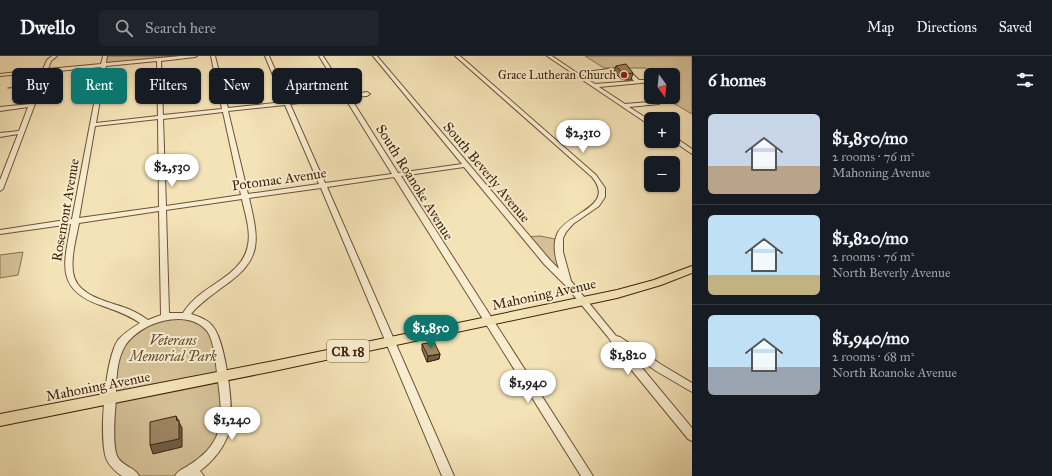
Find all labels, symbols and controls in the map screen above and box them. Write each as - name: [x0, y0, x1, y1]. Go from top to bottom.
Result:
- search box: [99, 10, 379, 46]
- text: Dwello: [20, 16, 75, 39]
- icon: search: [113, 17, 135, 39]
- text: Search here: [145, 19, 216, 37]
- text: Map: [867, 19, 894, 36]
- text: Directions: [916, 19, 977, 36]
- text: Saved: [999, 19, 1032, 36]
- chip: Buy: [12, 68, 63, 104]
- chip: Rent: [71, 68, 127, 104]
- chip: Filters: [135, 68, 201, 104]
- chip: New: [209, 68, 264, 104]
- chip: Apartment: [272, 68, 362, 104]
- place label: Grace Lutheran Church: [498, 68, 616, 82]
- north arrow: [644, 68, 680, 104]
- map controls: [644, 68, 680, 192]
- icon: filters: [1014, 69, 1036, 91]
- marker: Grace Lutheran Church: [619, 70, 629, 80]
- text: 6 homes: [708, 70, 766, 91]
- button: +: [644, 112, 680, 148]
- street label: South Beverly Avenue: [440, 119, 534, 226]
- pin: $2,310: [550, 120, 616, 154]
- street label: South Roanoke Avenue: [372, 121, 457, 243]
- text: $2,310: [565, 125, 601, 141]
- text: $1,850/mo: [832, 128, 908, 149]
- icon: home: [740, 130, 788, 178]
- text: 2 rooms · 76 m²: [832, 149, 914, 165]
- pin: $2,530: [139, 154, 205, 188]
- button: −: [644, 156, 680, 192]
- street label: Rosemont Avenue: [48, 157, 83, 263]
- text: $2,530: [154, 159, 190, 175]
- street label: Potomac Avenue: [231, 164, 328, 195]
- text: Mahoning Avenue: [832, 165, 930, 181]
- text: $1,820/mo: [832, 228, 908, 249]
- icon: home: [740, 231, 788, 279]
- text: 2 rooms · 76 m²: [832, 249, 914, 265]
- text: North Beverly Avenue: [832, 265, 950, 281]
- street label: Mahoning Avenue: [491, 275, 598, 314]
- pin: $1,850: [398, 315, 464, 349]
- text: $1,850: [413, 320, 449, 336]
- text: $1,940/mo: [832, 328, 909, 349]
- icon: home: [740, 331, 788, 379]
- park label: Veterans Memorial Park: [127, 332, 218, 365]
- road number: CR 18: [327, 340, 369, 362]
- pin: $1,820: [595, 342, 661, 376]
- text: $1,820: [609, 347, 647, 363]
- text: 2 rooms · 68 m²: [832, 349, 914, 365]
- text: North Roanoke Avenue: [832, 365, 957, 381]
- street label: Mahoning Avenue: [45, 368, 152, 405]
- pin: $1,940: [495, 370, 561, 404]
- text: $1,940: [509, 375, 547, 391]
- pin: $1,240: [199, 407, 265, 441]
- text: $1,240: [213, 412, 251, 428]

